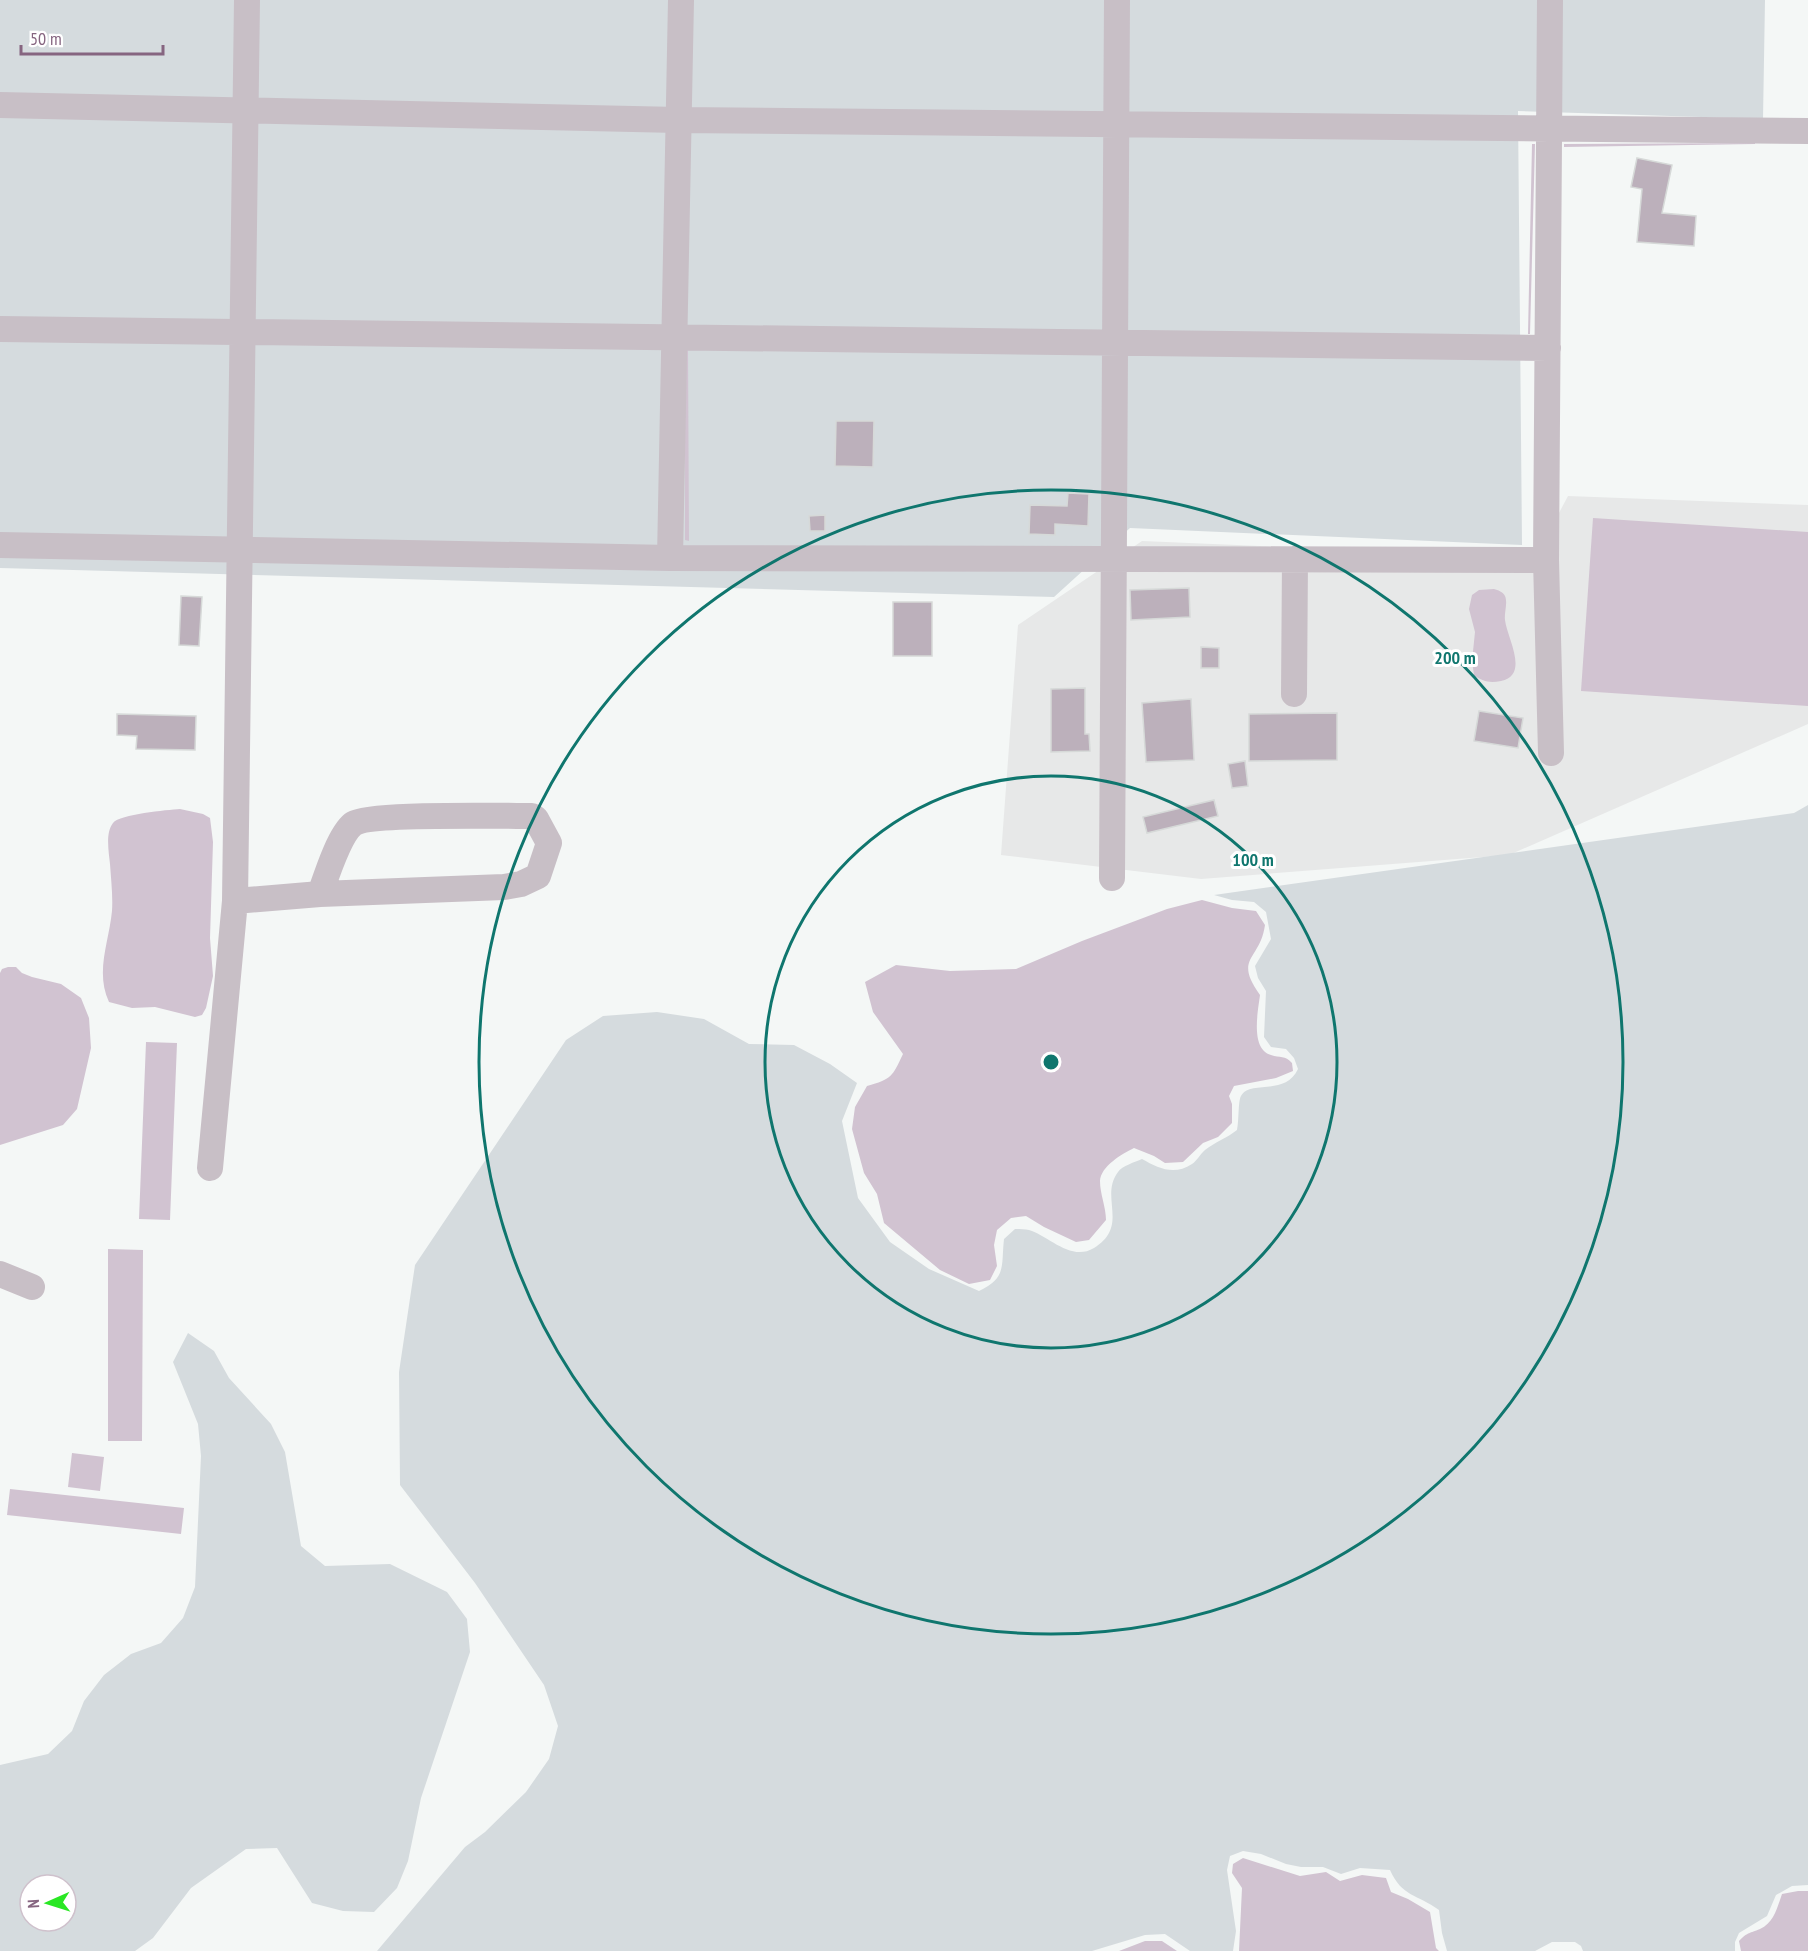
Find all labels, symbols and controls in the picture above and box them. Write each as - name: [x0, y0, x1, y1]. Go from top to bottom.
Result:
- scale bar: [21, 18, 164, 56]
- text: 50 m: [30, 27, 62, 50]
- text: 200 m: [1434, 646, 1476, 669]
- text: 100 m: [1232, 848, 1274, 871]
- centre of rings: [1041, 1052, 1061, 1072]
- north arrow: [18, 1873, 78, 1933]
- text: N: [23, 1899, 43, 1909]

